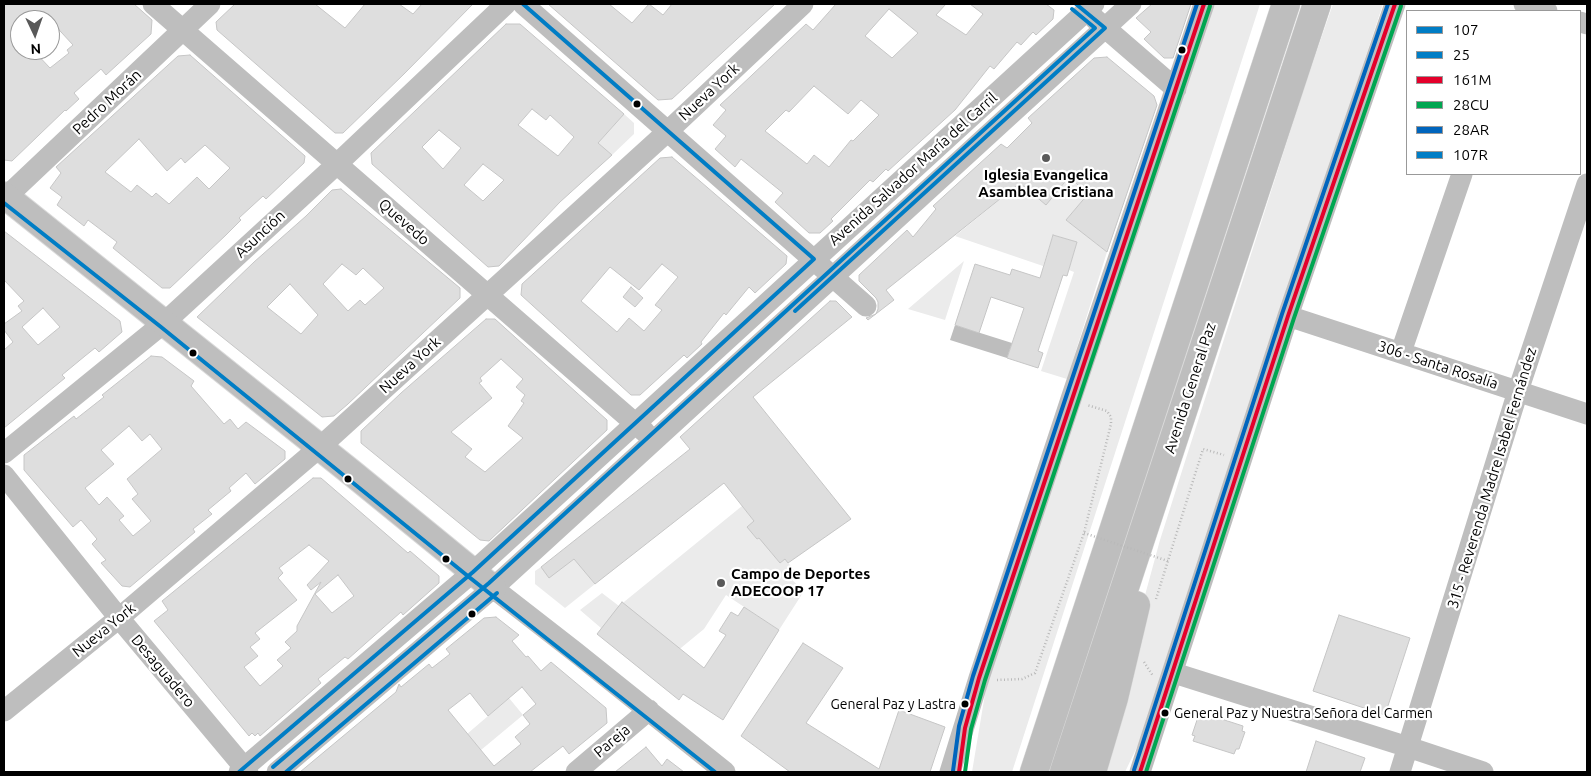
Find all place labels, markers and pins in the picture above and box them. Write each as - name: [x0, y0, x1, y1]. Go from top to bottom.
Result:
- unlabelled marker: [1177, 45, 1187, 55]
- unlabelled marker: [632, 99, 642, 109]
- marker: Iglesia Evangelica Asamblea Cristiana: [1040, 152, 1052, 164]
- place label: Iglesia Evangelica Asamblea Cristiana: [978, 166, 1114, 201]
- unlabelled marker: [188, 348, 198, 358]
- unlabelled marker: [343, 474, 353, 484]
- unlabelled marker: [441, 554, 451, 564]
- place label: Campo de Deportes ADECOOP 17: [731, 565, 870, 600]
- marker: Campo de Deportes ADECOOP 17: [715, 577, 727, 589]
- unlabelled marker: [467, 609, 477, 619]
- place label: General Paz y Lastra: [830, 696, 956, 712]
- marker: General Paz y Lastra: [960, 699, 970, 709]
- place label: General Paz y Nuestra Señora del Carmen: [1174, 705, 1433, 721]
- marker: General Paz y Nuestra Señora del Carmen: [1160, 708, 1170, 718]

